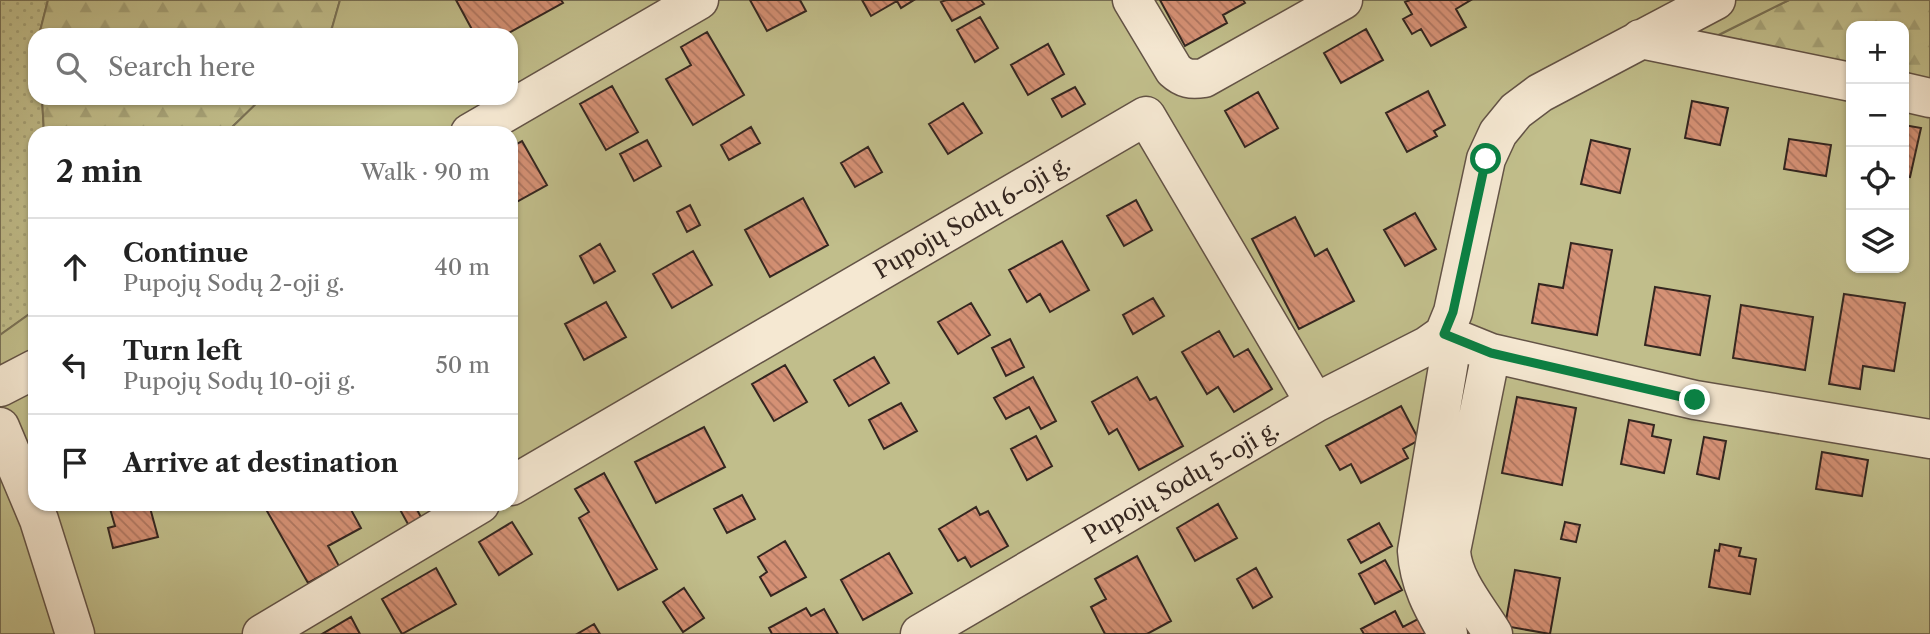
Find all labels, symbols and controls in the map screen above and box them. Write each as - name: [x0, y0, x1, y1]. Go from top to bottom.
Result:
- map controls: [1846, 21, 1909, 273]
- button: +: [1846, 21, 1909, 84]
- search box: [28, 28, 518, 105]
- icon: search: [52, 48, 90, 86]
- text: Search here: [108, 51, 255, 83]
- button: −: [1846, 84, 1909, 147]
- route start: [1470, 143, 1501, 174]
- button: locate: [1846, 147, 1909, 210]
- street label: Pupojų Sodų 6-oji g.: [869, 149, 1075, 285]
- text: 2 min: [56, 153, 142, 190]
- text: Walk · 90 m: [361, 158, 490, 186]
- button: layers: [1846, 210, 1909, 273]
- text: Continue: [123, 237, 248, 269]
- icon: ahead: [56, 248, 94, 286]
- text: 40 m: [435, 253, 490, 281]
- text: Pupojų Sodų 2-oji g.: [123, 269, 345, 297]
- text: Turn left: [123, 335, 242, 367]
- icon: left: [56, 346, 94, 384]
- text: 50 m: [435, 351, 490, 379]
- text: Pupojų Sodų 10-oji g.: [123, 367, 356, 395]
- route end: [1679, 384, 1710, 415]
- street label: Pupojų Sodų 5-oji g.: [1078, 415, 1284, 549]
- icon: arrive: [56, 444, 94, 482]
- text: Arrive at destination: [123, 447, 398, 479]

